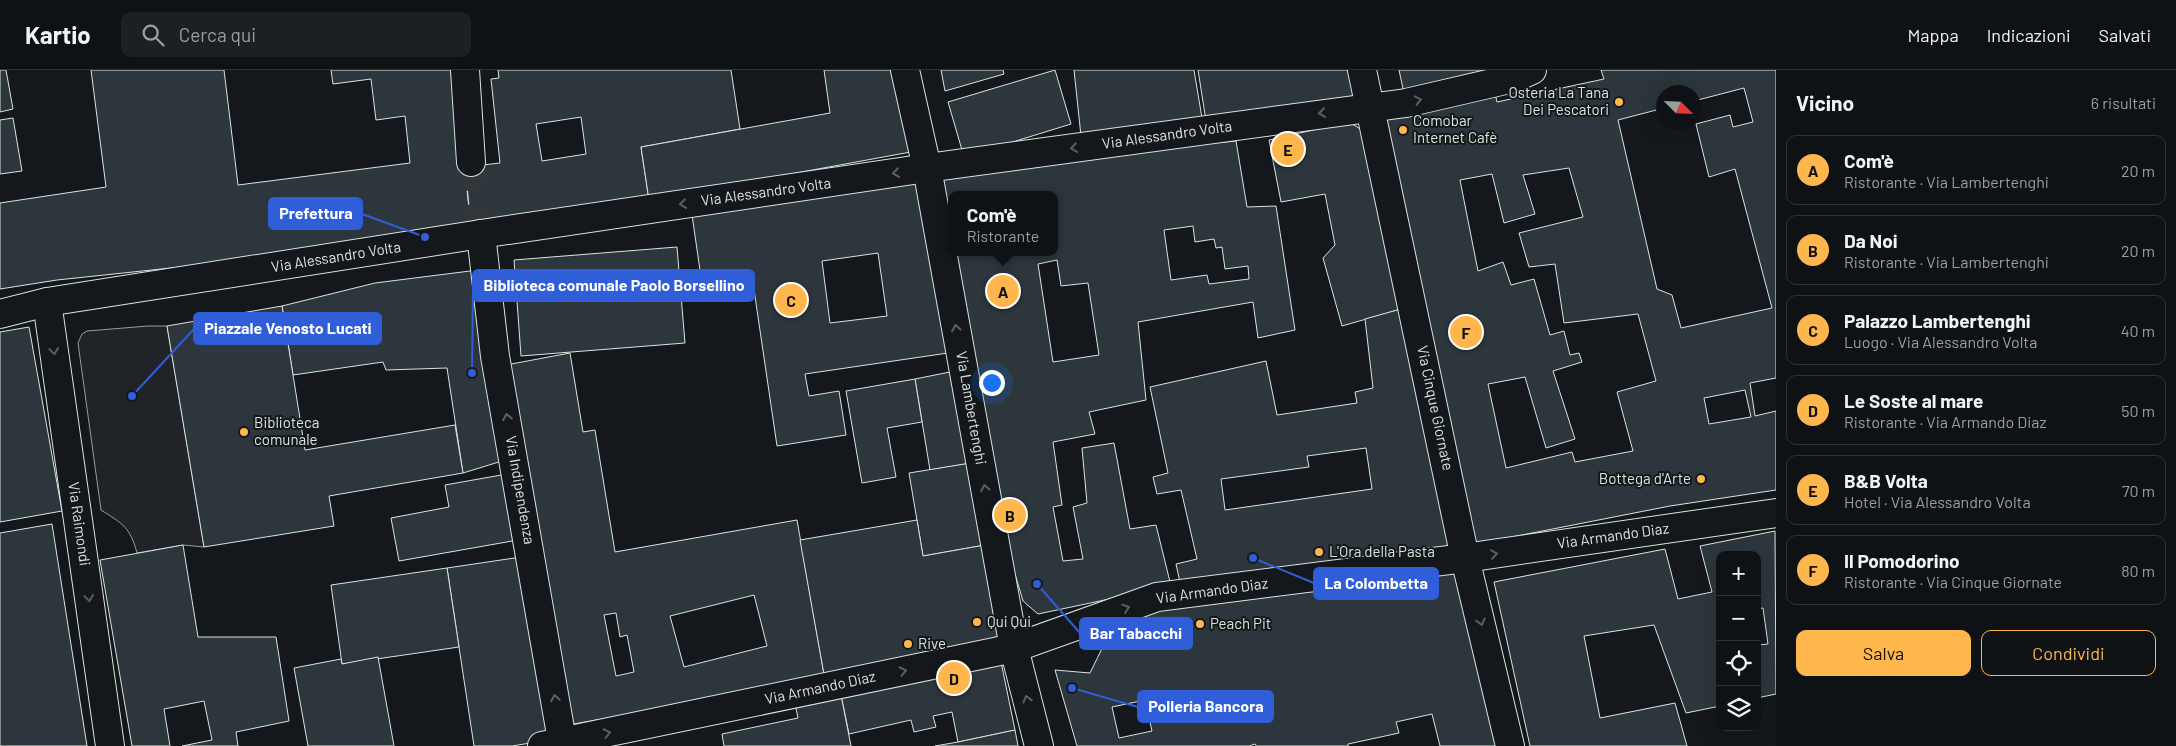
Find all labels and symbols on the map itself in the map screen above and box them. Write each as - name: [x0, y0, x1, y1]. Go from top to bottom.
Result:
- place label: Osteria La Tana Dei Pescatori: [1508, 83, 1609, 118]
- north arrow: [1656, 85, 1701, 130]
- one-way arrow: [1414, 95, 1423, 106]
- marker: Osteria La Tana Dei Pescatori: [1613, 96, 1625, 108]
- one-way arrow: [1318, 107, 1326, 118]
- place label: Comobar Internet Cafè: [1413, 111, 1497, 146]
- street label: Via Alessandro Volta: [1101, 116, 1233, 152]
- marker: Comobar Internet Cafè: [1397, 124, 1409, 136]
- pin: E: [1272, 130, 1304, 168]
- one-way arrow: [1070, 142, 1078, 153]
- one-way arrow: [892, 167, 900, 178]
- street label: Via Alessandro Volta: [700, 173, 832, 209]
- callout: Prefettura: [269, 198, 362, 229]
- one-way arrow: [679, 199, 688, 209]
- text: Prefettura: [279, 203, 353, 222]
- street label: Via Alessandro Volta: [270, 237, 402, 275]
- callout: Biblioteca comunale Paolo Borsellino: [473, 270, 754, 301]
- pin: A: [987, 272, 1019, 310]
- text: Biblioteca comunale Paolo Borsellino: [483, 275, 745, 294]
- pin: C: [775, 281, 807, 319]
- callout: Piazzale Venosto Lucati: [194, 313, 381, 344]
- pin: F: [1450, 313, 1482, 351]
- text: Piazzale Venosto Lucati: [204, 318, 372, 337]
- one-way arrow: [952, 324, 962, 333]
- street label: Via Cinque Giornate: [1414, 344, 1458, 472]
- one-way arrow: [48, 346, 58, 355]
- street label: Via Lambertenghi: [953, 350, 991, 466]
- your location: [979, 370, 1005, 396]
- place label: Biblioteca comunale: [254, 413, 319, 448]
- one-way arrow: [502, 413, 513, 421]
- marker: Biblioteca comunale: [238, 426, 250, 438]
- street label: Via Indipendenza: [503, 434, 539, 546]
- place label: Bottega d'Arte: [1599, 469, 1691, 487]
- marker: Bottega d'Arte: [1695, 473, 1707, 485]
- street label: Via Raimondi: [65, 481, 95, 567]
- one-way arrow: [981, 484, 991, 492]
- pin: B: [994, 496, 1026, 534]
- street label: Via Armando Diaz: [1556, 518, 1670, 552]
- place label: L'Ora della Pasta: [1329, 542, 1435, 560]
- marker: L'Ora della Pasta: [1313, 546, 1325, 558]
- one-way arrow: [1490, 549, 1498, 559]
- callout: La Colombetta: [1314, 568, 1438, 599]
- street label: Via Armando Diaz: [1155, 573, 1269, 607]
- text: La Colombetta: [1324, 573, 1428, 592]
- one-way arrow: [83, 594, 94, 602]
- one-way arrow: [1122, 604, 1130, 614]
- place label: Qui Qui: [987, 612, 1031, 630]
- place label: Peach Pit: [1210, 614, 1271, 632]
- marker: Qui Qui: [971, 616, 983, 628]
- callout: Bar Tabacchi: [1080, 618, 1192, 649]
- marker: Peach Pit: [1194, 618, 1206, 630]
- one-way arrow: [1475, 618, 1486, 627]
- text: Bar Tabacchi: [1090, 623, 1182, 642]
- place label: Rive: [918, 634, 946, 652]
- marker: Rive: [902, 638, 914, 650]
- pin: D: [938, 659, 970, 697]
- street label: Via Armando Diaz: [763, 666, 877, 708]
- one-way arrow: [899, 666, 907, 677]
- callout: Polleria Bancora: [1138, 691, 1273, 722]
- one-way arrow: [551, 694, 561, 702]
- one-way arrow: [1022, 694, 1033, 703]
- text: Polleria Bancora: [1148, 696, 1264, 715]
- one-way arrow: [602, 728, 611, 738]

